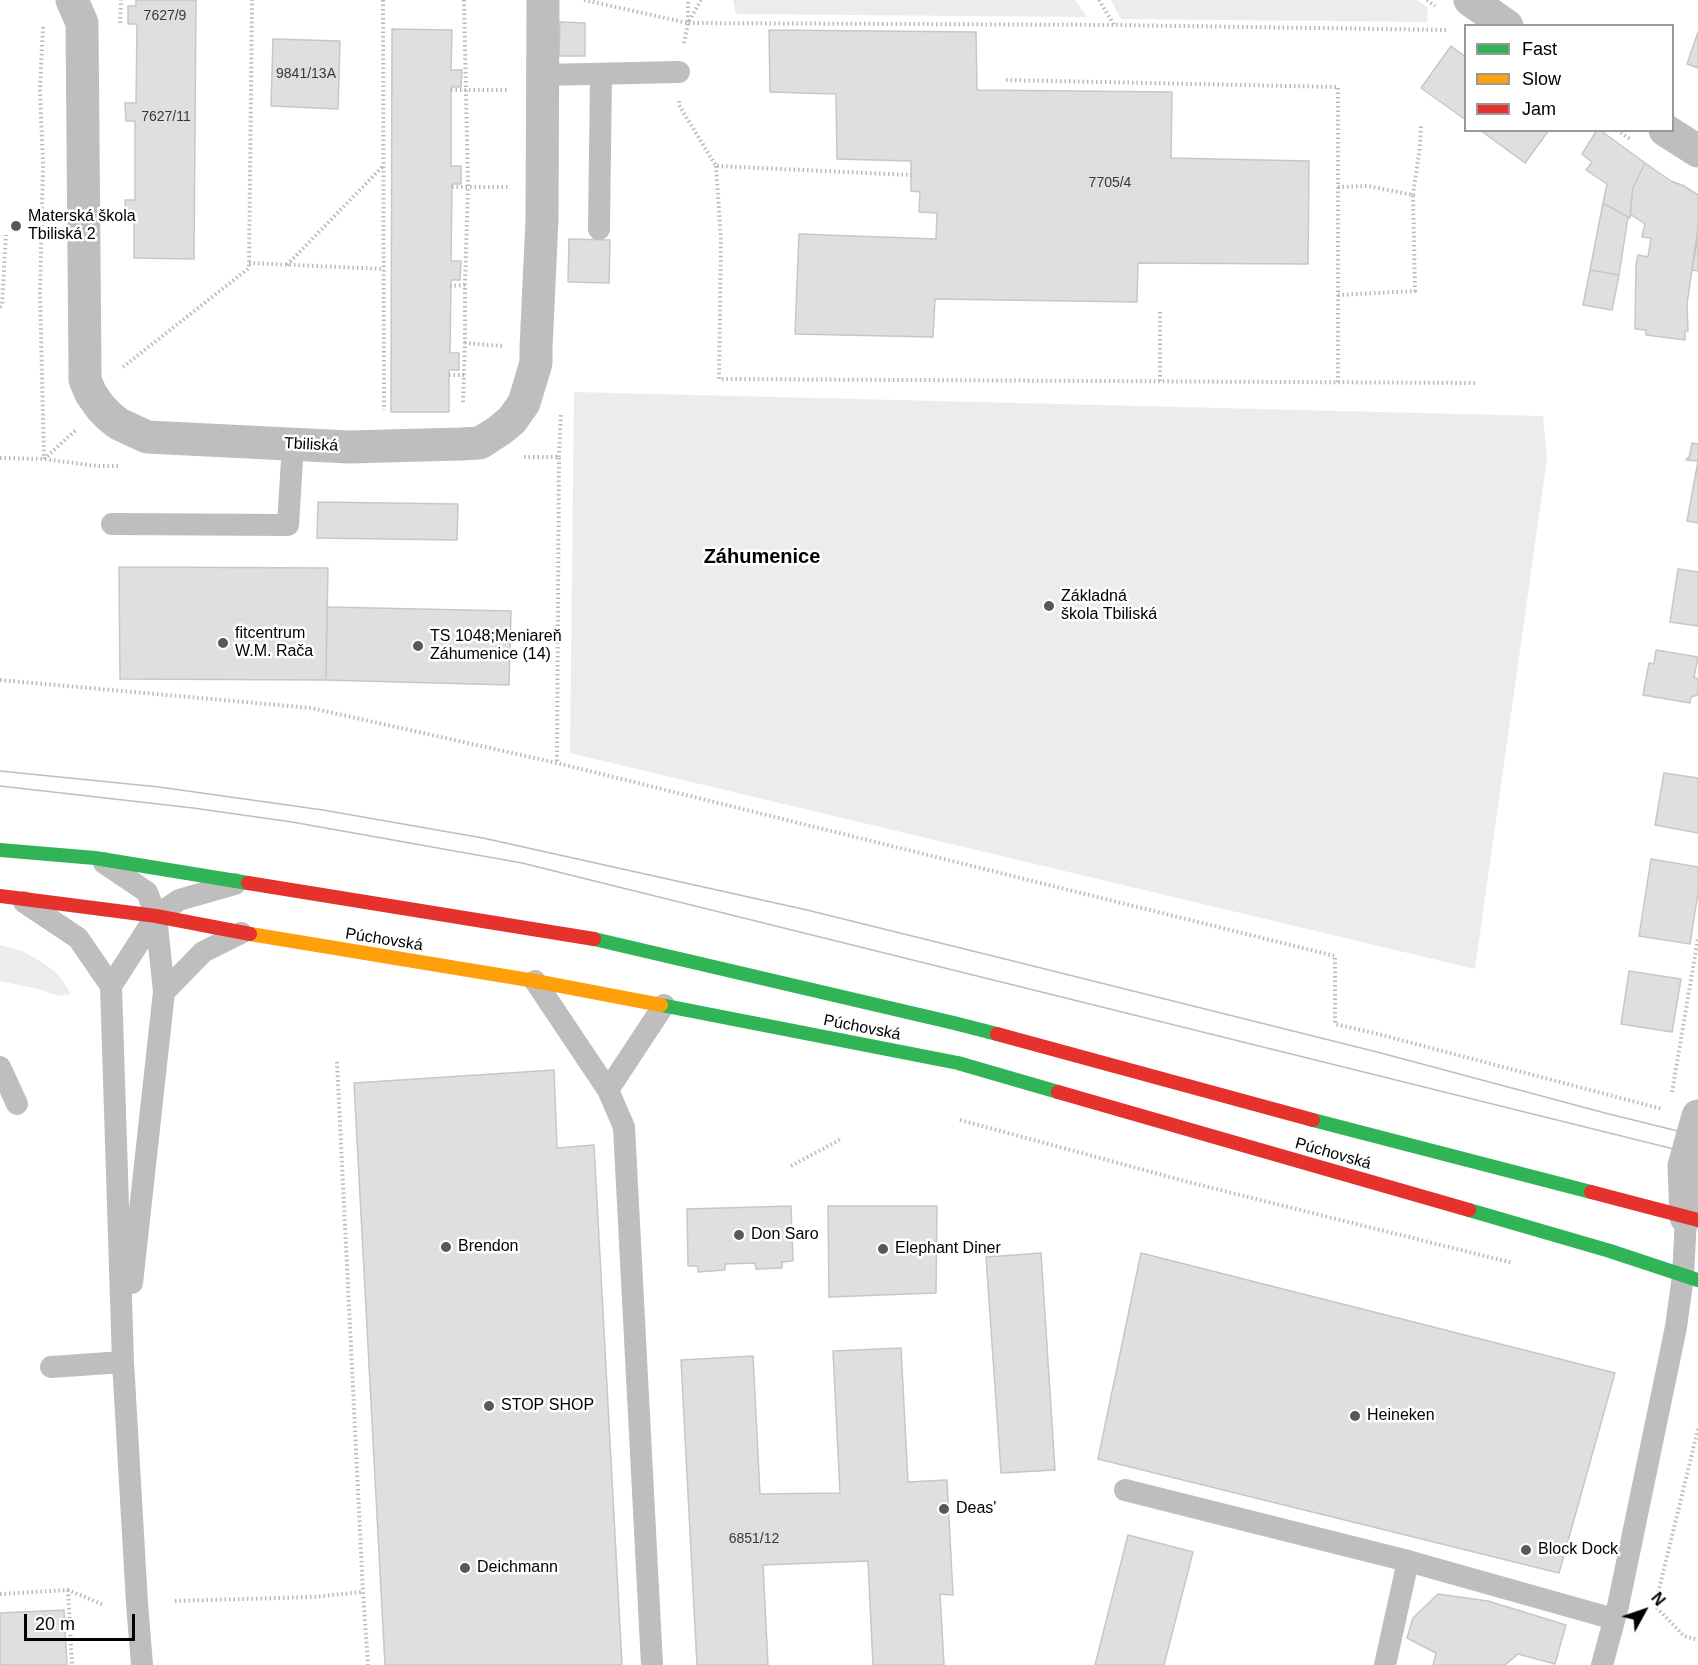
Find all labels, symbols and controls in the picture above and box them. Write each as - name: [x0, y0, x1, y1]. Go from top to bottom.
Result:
- house number: 7627/9: [144, 8, 186, 24]
- legend: [1464, 24, 1674, 132]
- text: Fast: [1522, 39, 1557, 59]
- house number: 9841/13A: [276, 66, 336, 82]
- text: Slow: [1522, 69, 1561, 89]
- text: Jam: [1522, 99, 1556, 119]
- house number: 7627/11: [141, 109, 191, 125]
- house number: 7705/4: [1089, 175, 1131, 191]
- place label: Materská škola Tbiliská 2: [28, 207, 136, 245]
- marker: Materská škola Tbiliská 2: [9, 219, 23, 233]
- street label: Tbiliská: [283, 434, 339, 456]
- district label: Záhumenice: [704, 545, 820, 569]
- place label: Základná škola Tbiliská: [1061, 587, 1157, 625]
- marker: Základná škola Tbiliská: [1042, 599, 1056, 613]
- place label: fitcentrum W.M. Rača: [235, 624, 313, 662]
- place label: TS 1048;Meniareň Záhumenice (14): [430, 627, 562, 665]
- marker: fitcentrum W.M. Rača: [216, 636, 230, 650]
- marker: TS 1048;Meniareň Záhumenice (14): [411, 639, 425, 653]
- street label: Púchovská: [344, 924, 424, 956]
- street label: Púchovská: [822, 1011, 902, 1045]
- street label: Púchovská: [1293, 1134, 1373, 1174]
- place label: Don Saro: [751, 1225, 819, 1245]
- marker: Don Saro: [732, 1228, 746, 1242]
- place label: Brendon: [458, 1237, 518, 1257]
- place label: Elephant Diner: [895, 1239, 1001, 1259]
- marker: Brendon: [439, 1240, 453, 1254]
- marker: Elephant Diner: [876, 1242, 890, 1256]
- place label: STOP SHOP: [501, 1396, 594, 1416]
- marker: STOP SHOP: [482, 1399, 496, 1413]
- place label: Heineken: [1367, 1406, 1435, 1426]
- marker: Heineken: [1348, 1409, 1362, 1423]
- place label: Deas': [956, 1499, 996, 1519]
- marker: Deas': [937, 1502, 951, 1516]
- house number: 6851/12: [729, 1531, 779, 1547]
- place label: Block Dock: [1538, 1540, 1618, 1560]
- marker: Block Dock: [1519, 1543, 1533, 1557]
- place label: Deichmann: [477, 1558, 558, 1578]
- marker: Deichmann: [458, 1561, 472, 1575]
- north arrow: [1614, 1581, 1674, 1641]
- text: N: [1648, 1589, 1668, 1609]
- scale bar: [27, 1602, 138, 1640]
- text: 20 m: [35, 1614, 75, 1634]

